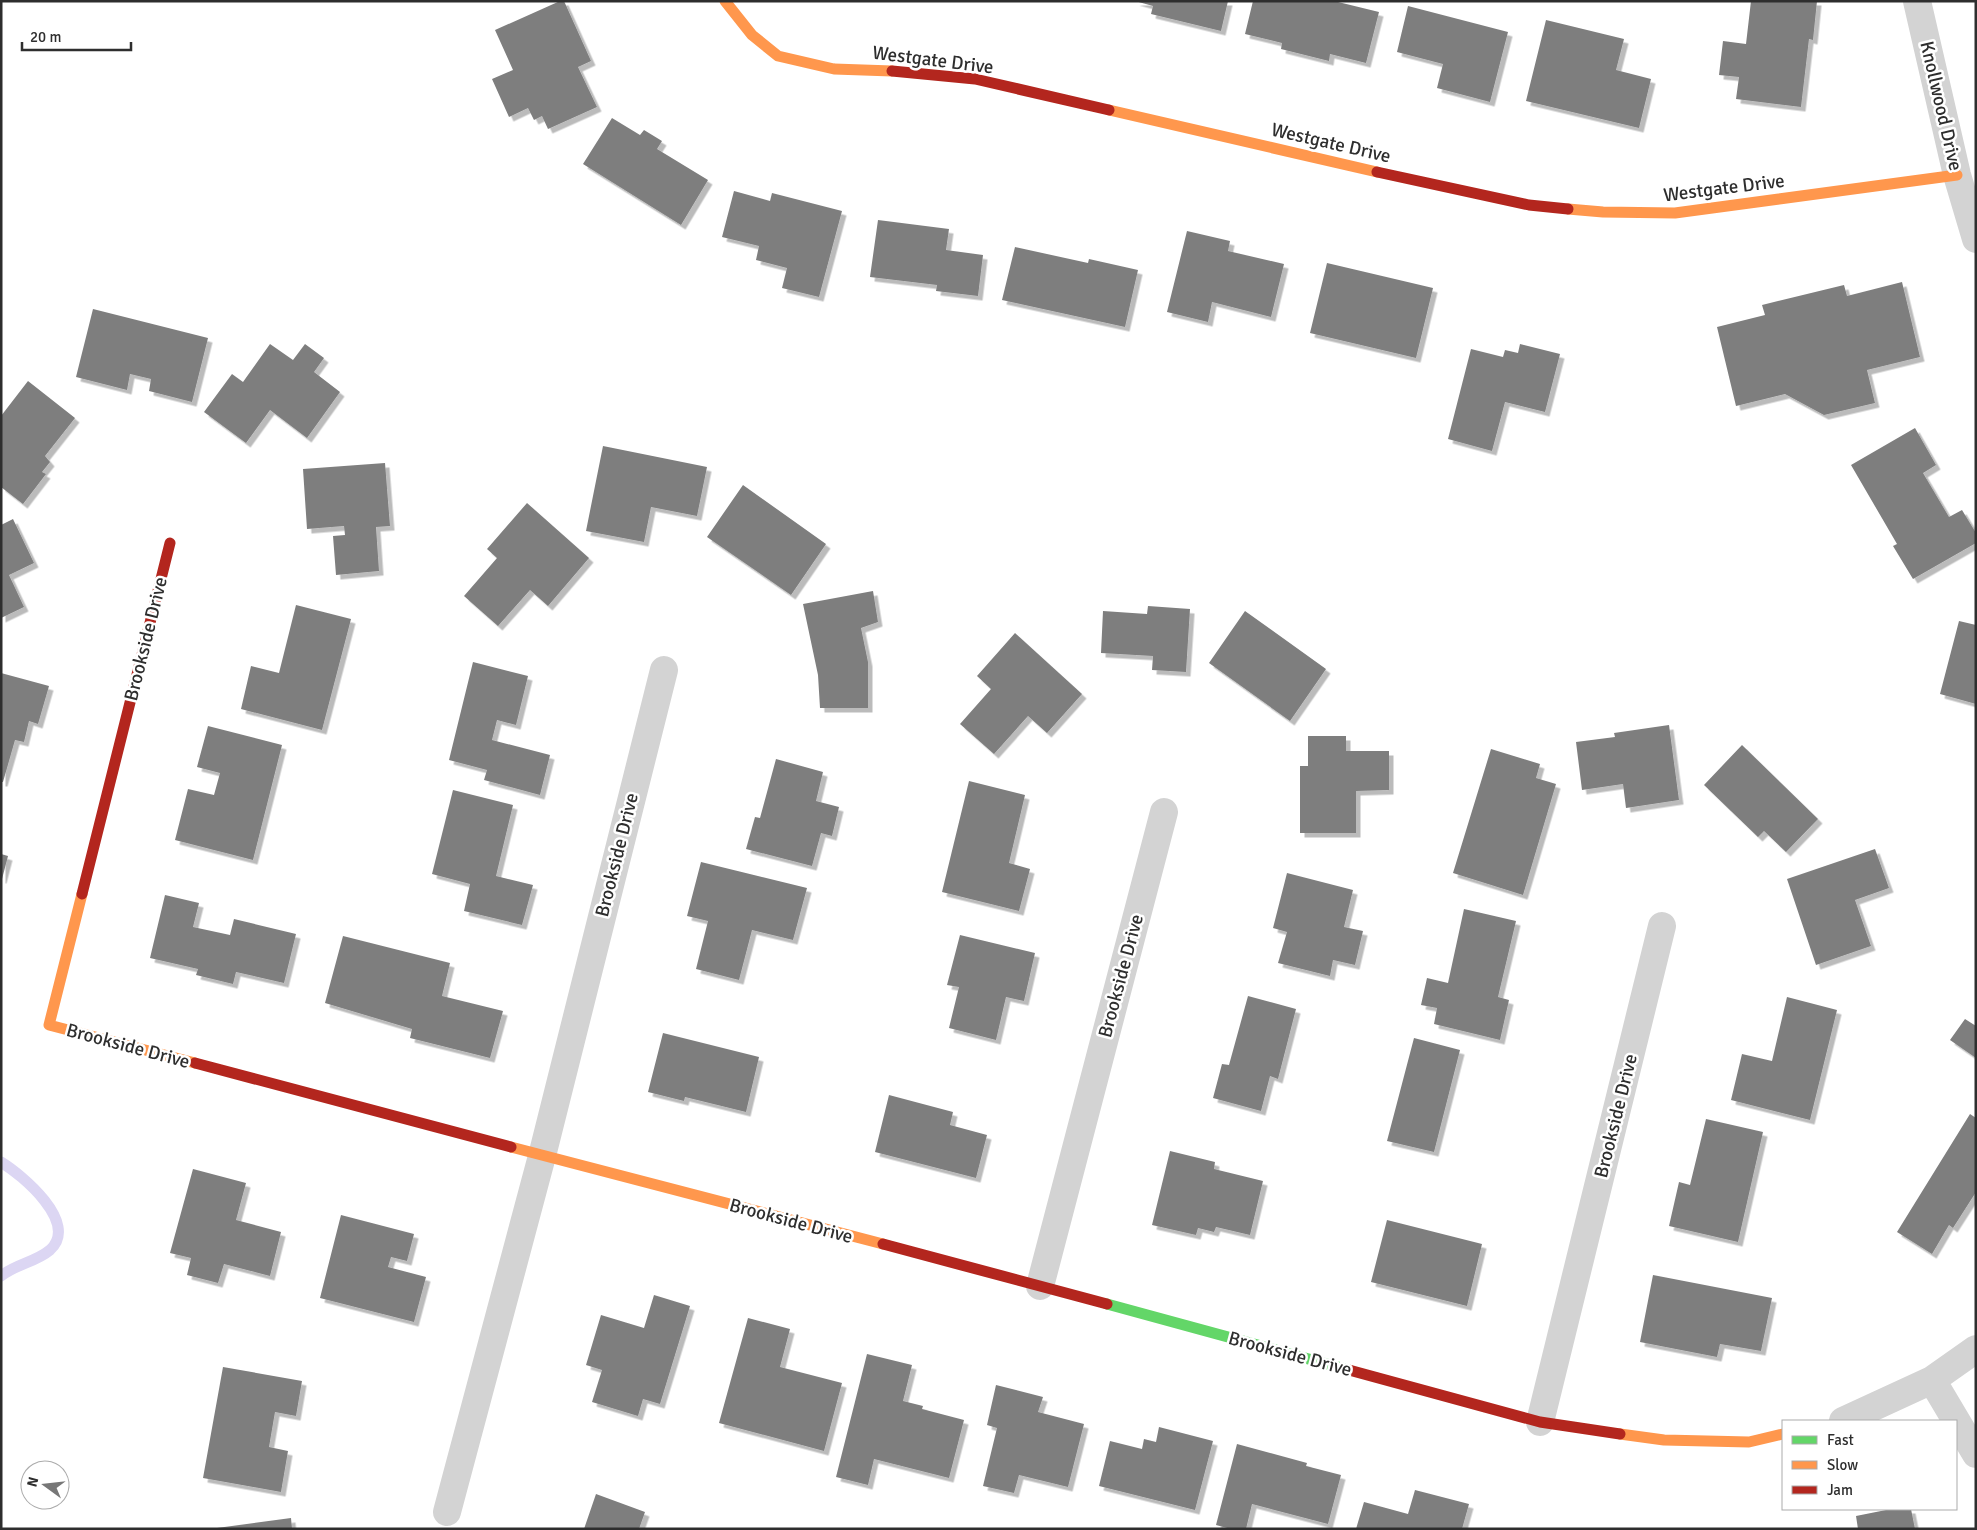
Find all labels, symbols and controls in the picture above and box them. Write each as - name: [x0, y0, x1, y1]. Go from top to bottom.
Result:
- scale bar: [22, 20, 131, 52]
- text: 20 m: [30, 28, 61, 46]
- street label: Knollwood Drive: [1914, 39, 1968, 173]
- street label: Westgate Drive: [871, 41, 995, 79]
- street label: Westgate Drive: [1269, 118, 1393, 168]
- street label: Westgate Drive: [1662, 169, 1786, 207]
- street label: Brookside Drive: [119, 575, 173, 703]
- street label: Brookside Drive: [590, 791, 644, 919]
- street label: Brookside Drive: [1093, 912, 1149, 1040]
- street label: Brookside Drive: [64, 1018, 192, 1074]
- street label: Brookside Drive: [1589, 1052, 1643, 1180]
- street label: Brookside Drive: [727, 1193, 855, 1249]
- street label: Brookside Drive: [1226, 1326, 1354, 1382]
- legend: [1782, 1420, 1957, 1510]
- text: Fast: [1827, 1431, 1854, 1449]
- text: Slow: [1827, 1456, 1858, 1474]
- north arrow: [20, 1460, 70, 1510]
- text: N: [23, 1475, 42, 1489]
- text: Jam: [1827, 1481, 1853, 1499]

